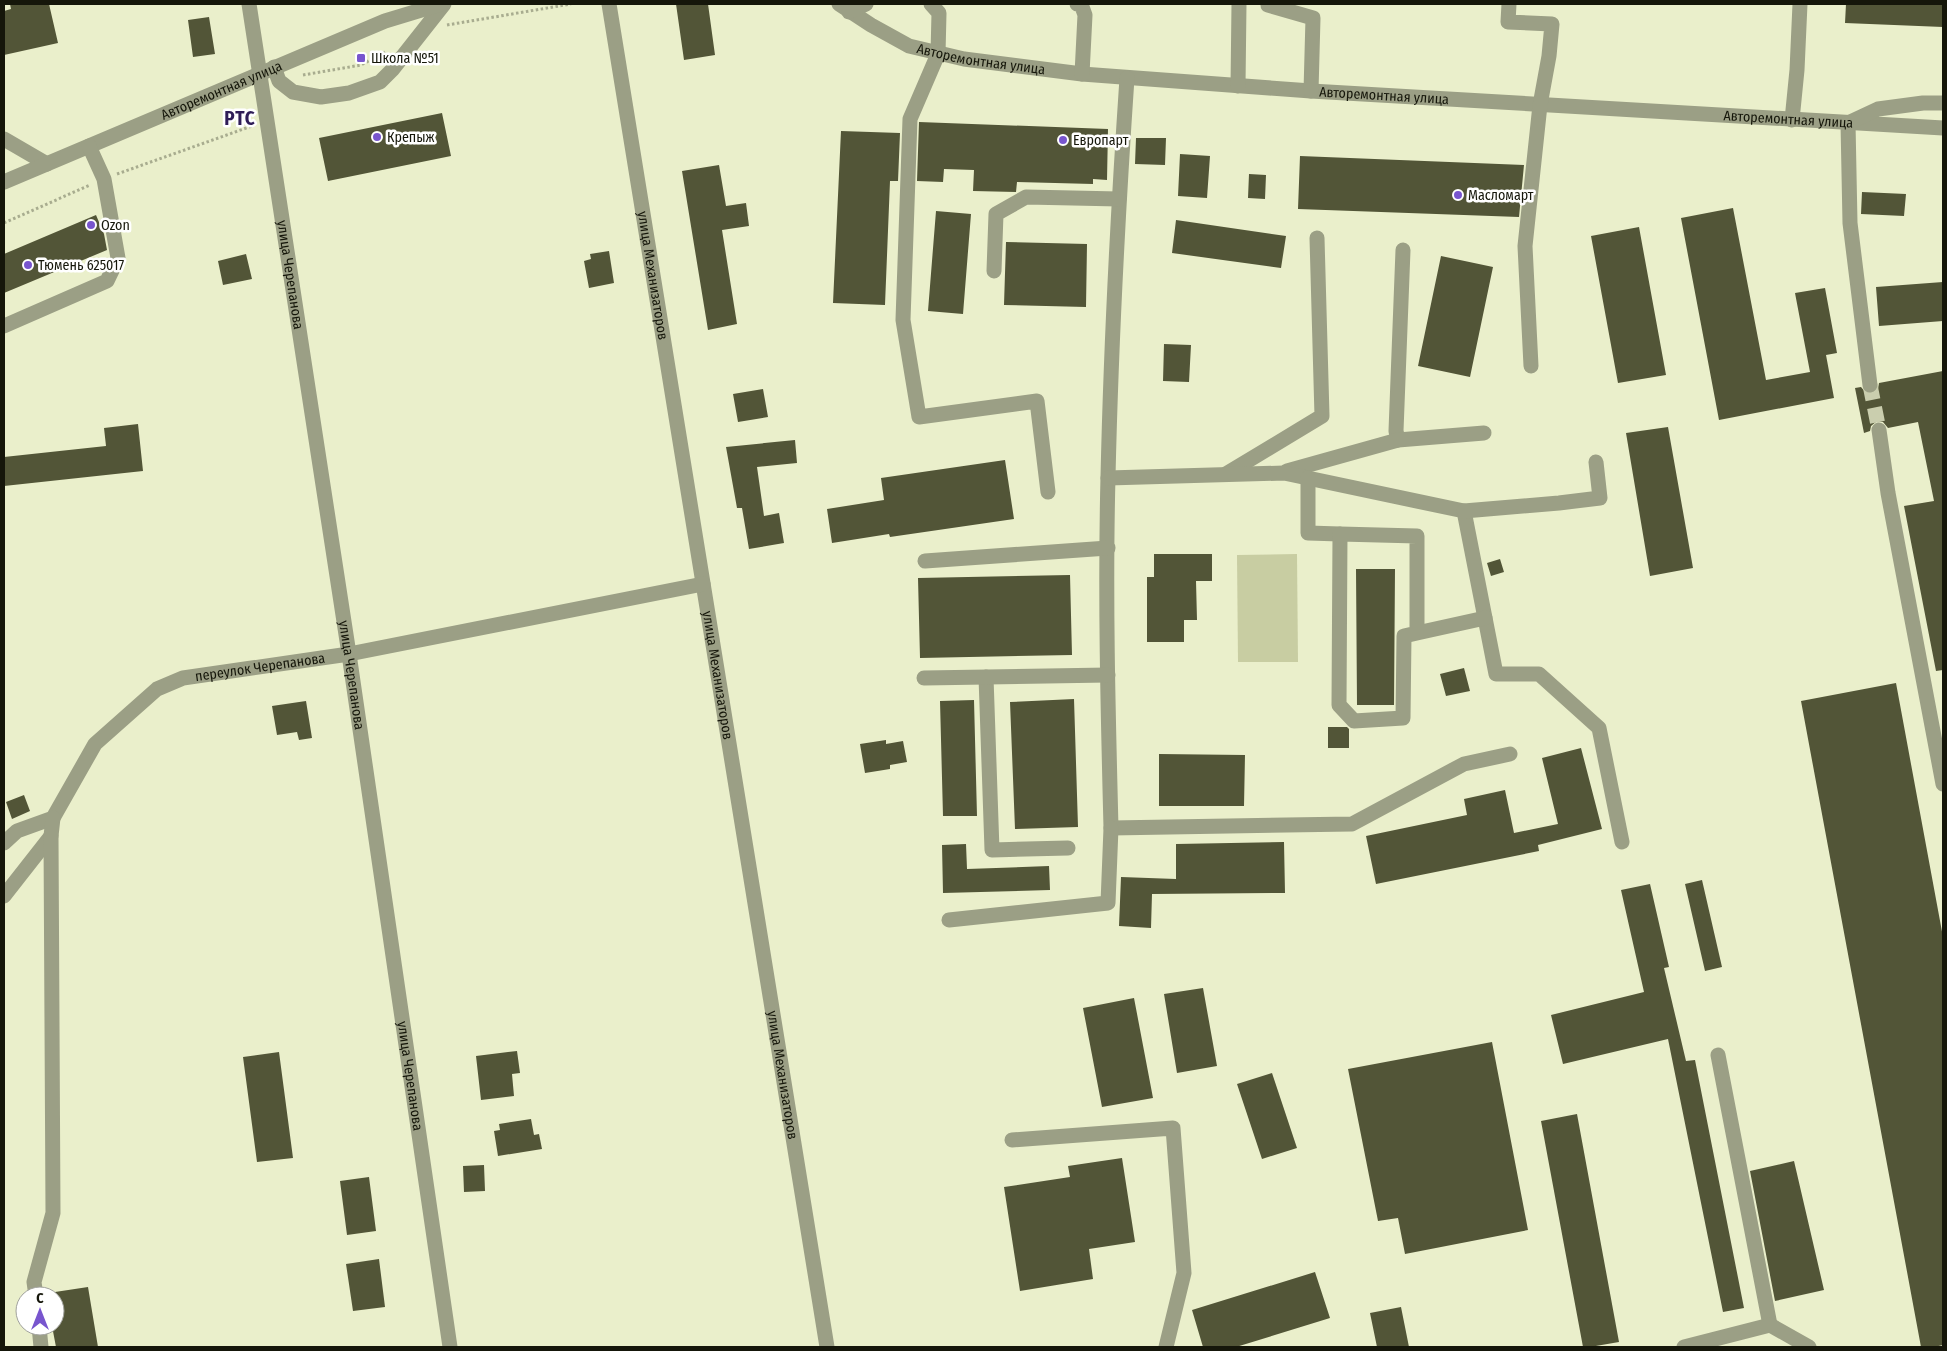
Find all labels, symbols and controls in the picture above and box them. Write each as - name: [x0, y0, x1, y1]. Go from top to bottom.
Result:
- street label: Авторемонтная улица: [915, 40, 1046, 78]
- place label: Школа №51: [371, 50, 439, 67]
- marker: Школа №51: [355, 52, 367, 64]
- street label: Авторемонтная улица: [158, 57, 285, 124]
- street label: Авторемонтная улица: [1319, 83, 1450, 108]
- district label: РТС: [224, 107, 256, 130]
- street label: Авторемонтная улица: [1723, 107, 1854, 132]
- place label: Крепыж: [387, 129, 435, 146]
- marker: Крепыж: [371, 131, 383, 143]
- place label: Европарт: [1073, 132, 1129, 149]
- marker: Европарт: [1057, 134, 1069, 146]
- place label: Масломарт: [1468, 187, 1534, 204]
- marker: Масломарт: [1452, 189, 1464, 201]
- street label: улица Механизаторов: [634, 210, 671, 341]
- place label: Ozon: [101, 217, 130, 234]
- marker: Ozon: [85, 219, 97, 231]
- street label: улица Черепанова: [273, 219, 307, 331]
- place label: Тюмень 625017: [38, 257, 124, 274]
- marker: Тюмень 625017: [22, 259, 34, 271]
- street label: улица Механизаторов: [699, 610, 736, 741]
- street label: улица Черепанова: [335, 619, 368, 731]
- street label: переулок Черепанова: [194, 650, 326, 685]
- street label: улица Механизаторов: [764, 1009, 801, 1141]
- street label: улица Черепанова: [394, 1020, 426, 1132]
- north arrow: [15, 1286, 65, 1336]
- text: С: [36, 1290, 44, 1307]

